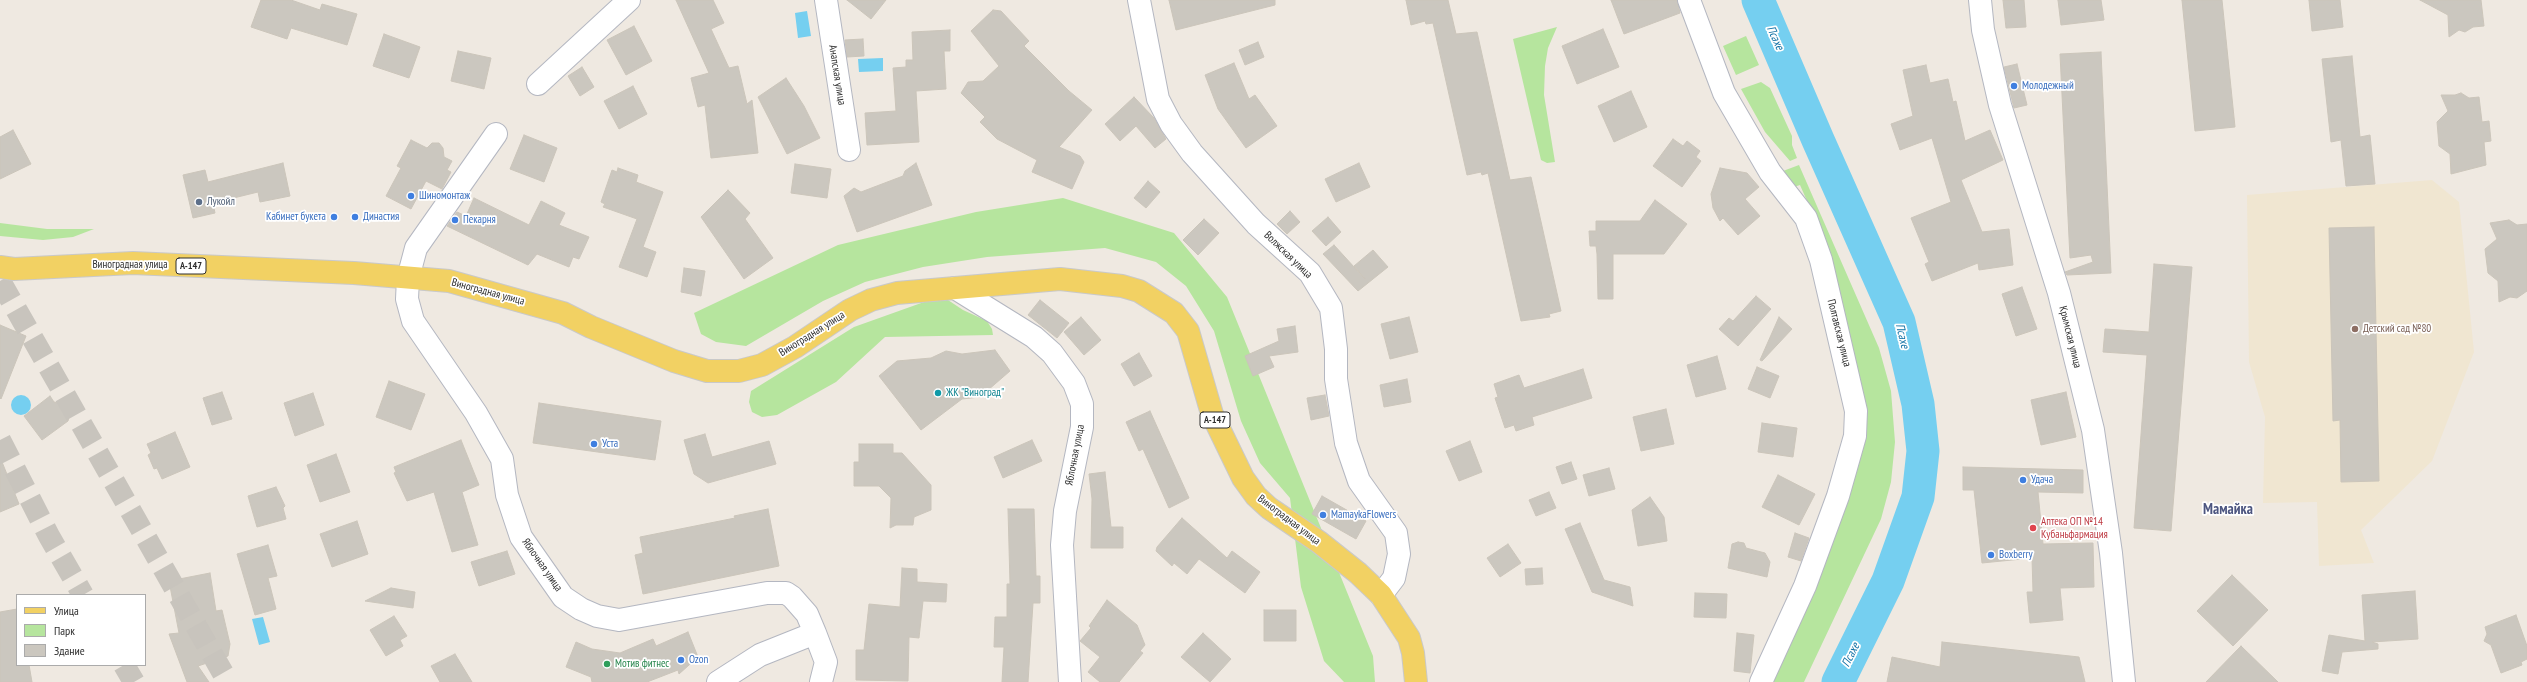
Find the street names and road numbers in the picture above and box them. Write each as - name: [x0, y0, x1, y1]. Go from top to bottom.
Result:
- street label: Анапская улица: [826, 44, 848, 106]
- street label: Волжская улица: [1261, 229, 1315, 281]
- street label: Виноградная улица: [92, 258, 168, 272]
- road number: А-147: [176, 258, 206, 274]
- street label: Виноградная улица: [450, 276, 526, 308]
- street label: Полтавская улица: [1824, 298, 1854, 368]
- street label: Крымская улица: [2056, 305, 2084, 369]
- street label: Виноградная улица: [777, 308, 847, 360]
- road number: А-147: [1200, 412, 1230, 428]
- street label: Яблочная улица: [1063, 423, 1087, 487]
- street label: Виноградная улица: [1255, 492, 1323, 548]
- street label: Яблочная улица: [519, 536, 565, 594]

